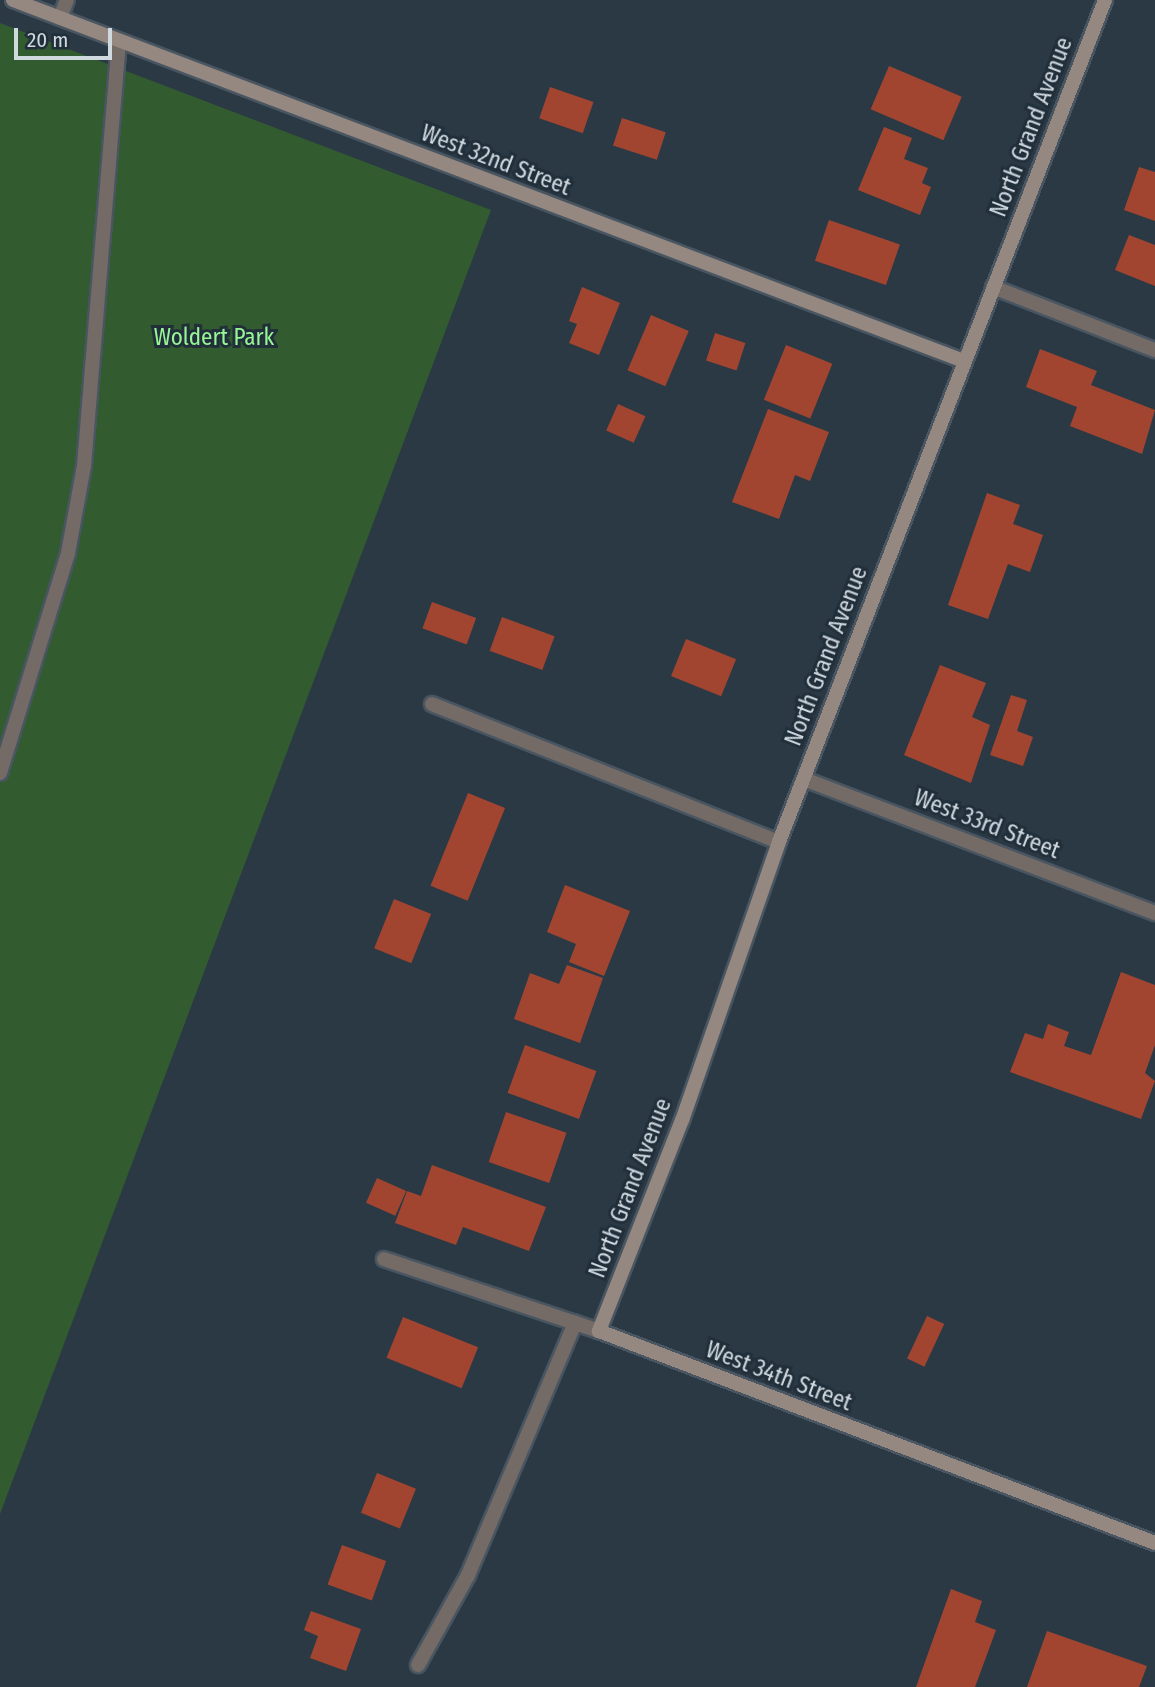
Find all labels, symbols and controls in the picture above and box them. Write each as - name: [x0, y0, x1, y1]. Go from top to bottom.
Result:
- scale bar: [18, 14, 116, 58]
- text: 20 m: [27, 27, 68, 53]
- street label: North Grand Avenue: [984, 33, 1078, 221]
- street label: West 32nd Street: [417, 119, 575, 201]
- park label: Woldert Park: [154, 323, 274, 351]
- street label: North Grand Avenue: [779, 562, 873, 750]
- street label: West 33rd Street: [910, 784, 1064, 864]
- street label: North Grand Avenue: [583, 1094, 677, 1282]
- street label: West 34th Street: [702, 1336, 856, 1416]

